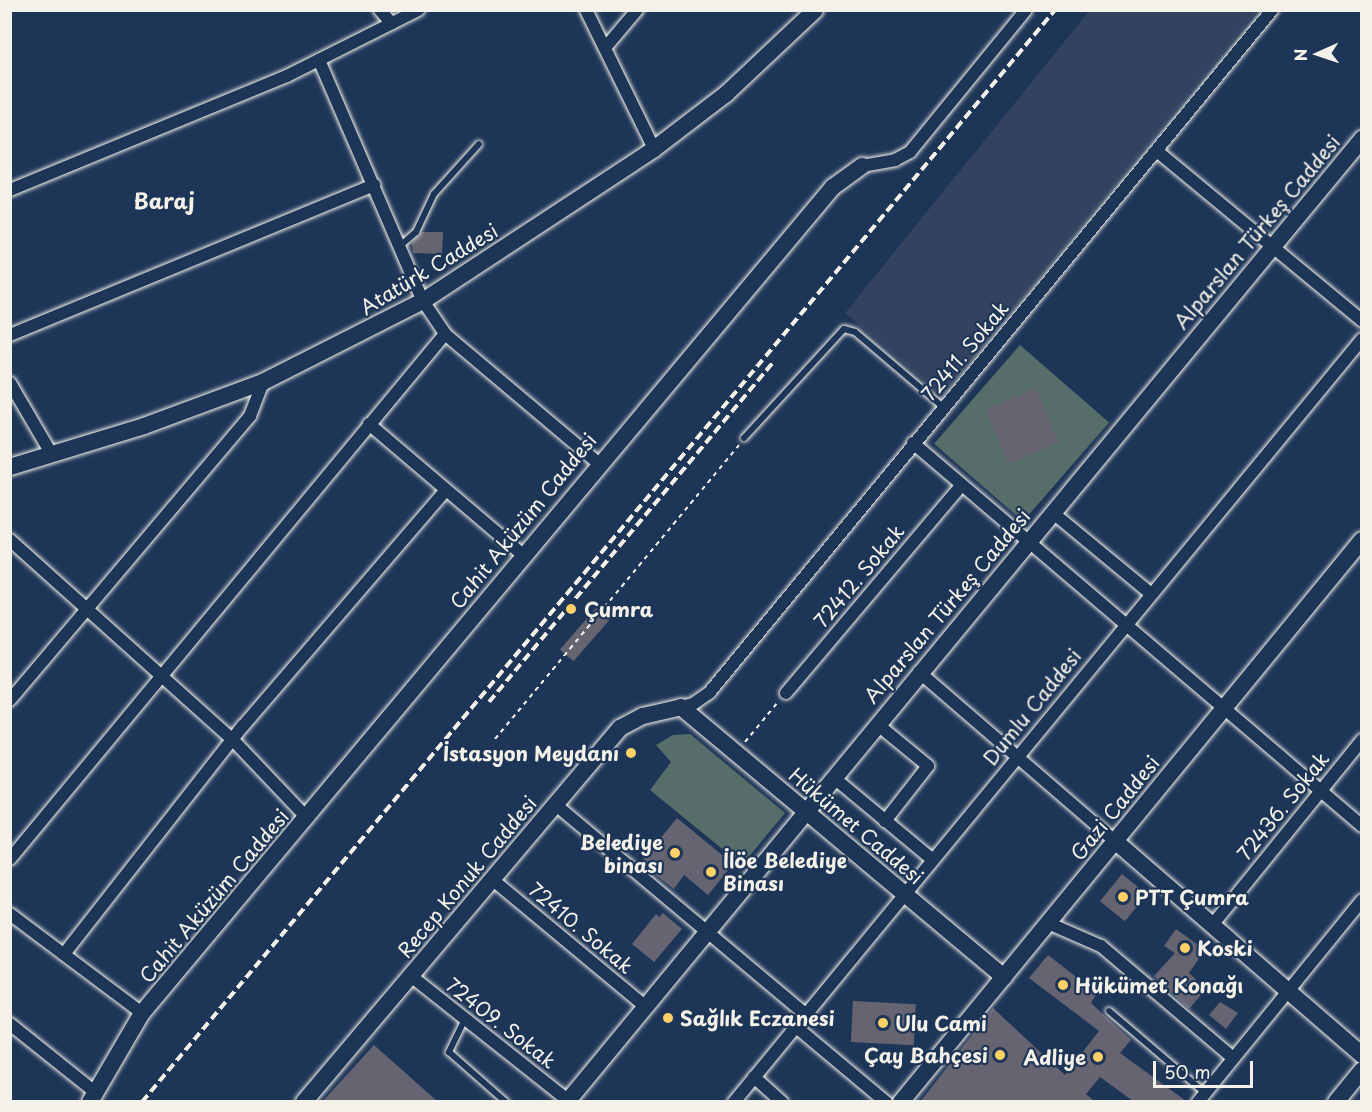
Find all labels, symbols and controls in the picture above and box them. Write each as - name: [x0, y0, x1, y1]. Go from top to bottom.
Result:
- north arrow: [1288, 24, 1348, 84]
- text: N: [1288, 48, 1312, 62]
- street label: Alparslan Türkeş Caddesi: [1168, 129, 1346, 335]
- district label: Baraj: [133, 187, 195, 213]
- street label: Atatürk Caddesi: [355, 218, 503, 320]
- street label: 72411. Sokak: [916, 295, 1014, 407]
- street label: Cahit Aküzüm Caddesi: [445, 428, 601, 614]
- street label: Alparslan Türkeş Caddesi: [858, 503, 1036, 709]
- street label: 72412. Sokak: [808, 518, 910, 634]
- place label: Çumra: [584, 597, 653, 621]
- marker: Çumra: [562, 600, 580, 618]
- street label: Dumlu Caddesi: [978, 644, 1086, 770]
- place label: İstasyon Meydanı: [442, 741, 619, 765]
- marker: İstasyon Meydanı: [624, 746, 638, 760]
- street label: 72436. Sokak: [1231, 746, 1335, 866]
- street label: Gazi Caddesi: [1066, 751, 1164, 865]
- street label: Hükümet Caddesi: [783, 762, 929, 890]
- street label: Recep Konuk Caddesi: [393, 792, 541, 962]
- street label: Cahit Aküzüm Caddesi: [134, 804, 294, 988]
- place label: Belediye binası: [580, 830, 663, 877]
- marker: Belediye binası: [668, 846, 682, 860]
- place label: İlöe Belediye Binası: [723, 849, 847, 896]
- marker: İlöe Belediye Binası: [704, 865, 718, 879]
- street label: 72410. Sokak: [523, 877, 639, 979]
- place label: PTT Çumra: [1135, 885, 1250, 909]
- marker: PTT Çumra: [1116, 890, 1130, 904]
- place label: Koski: [1197, 936, 1253, 960]
- marker: Koski: [1178, 941, 1192, 955]
- street label: 72409. Sokak: [441, 973, 561, 1073]
- place label: Hükümet Konağı: [1075, 973, 1245, 997]
- marker: Hükümet Konağı: [1056, 978, 1070, 992]
- place label: Sağlık Eczanesi: [680, 1006, 837, 1030]
- marker: Sağlık Eczanesi: [661, 1011, 675, 1025]
- place label: Ulu Cami: [895, 1011, 987, 1035]
- marker: Ulu Cami: [876, 1016, 890, 1030]
- place label: Çay Bahçesi: [864, 1043, 988, 1067]
- place label: Adliye: [1024, 1045, 1086, 1069]
- marker: Çay Bahçesi: [993, 1048, 1007, 1062]
- scale bar: [1156, 1049, 1256, 1087]
- marker: Adliye: [1091, 1050, 1105, 1064]
- text: 50 m: [1164, 1058, 1211, 1085]

